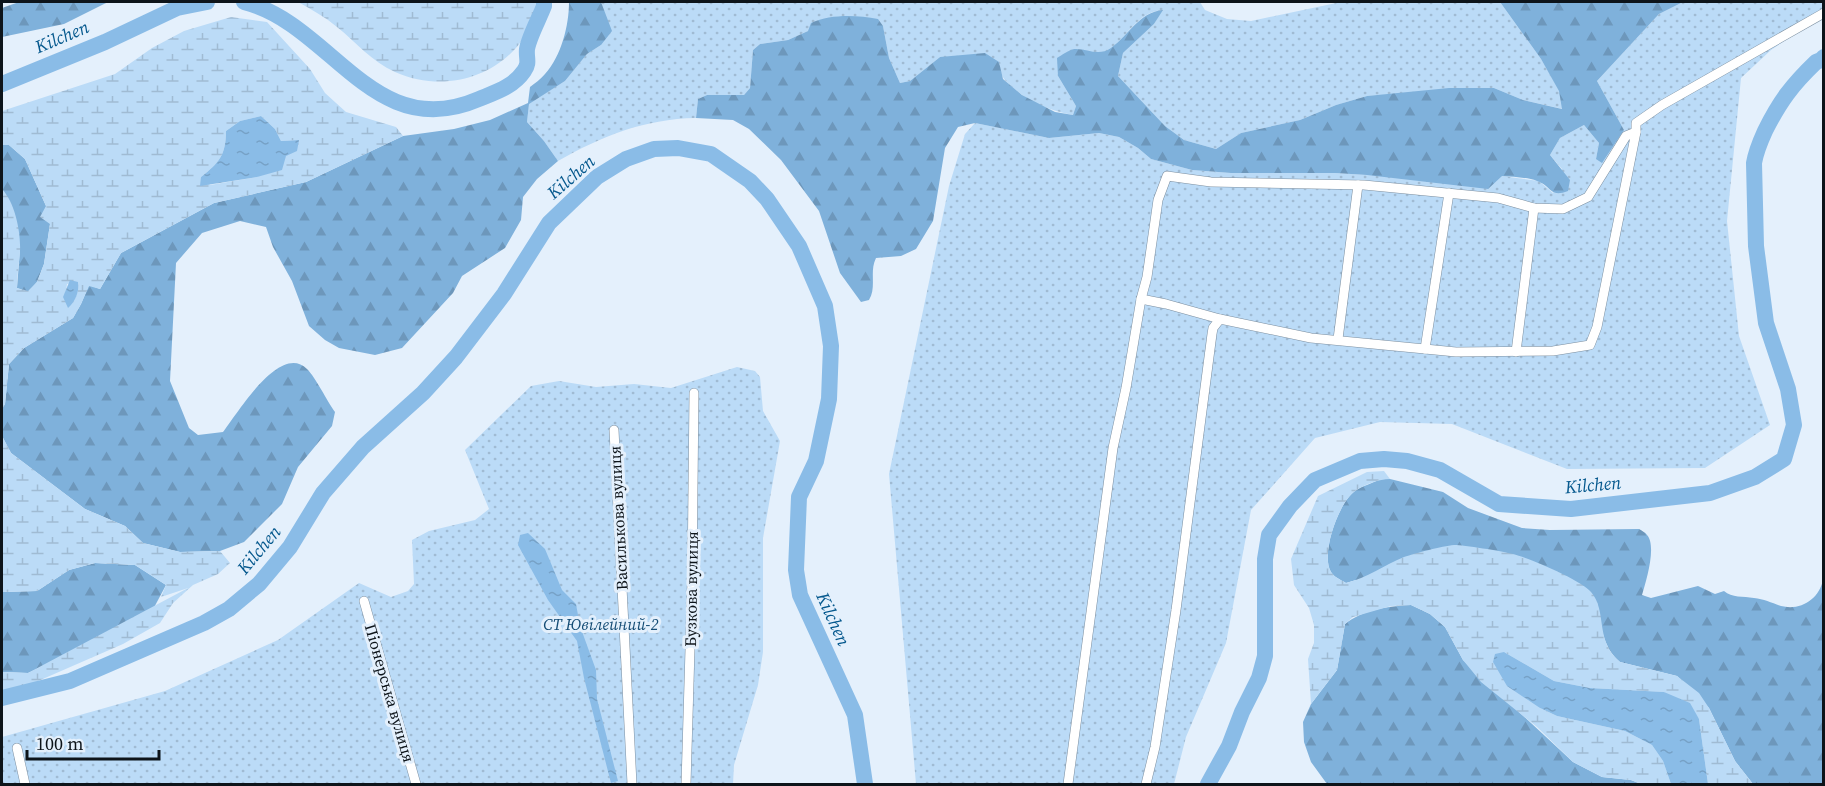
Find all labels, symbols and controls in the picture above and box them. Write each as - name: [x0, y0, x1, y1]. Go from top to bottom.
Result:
- water label: Kilchen: [30, 14, 93, 59]
- water label: Kilchen: [540, 149, 600, 205]
- street label: Василькова вулиця: [603, 445, 633, 591]
- water label: Kilchen: [1563, 470, 1622, 500]
- water label: Kilchen: [230, 520, 286, 580]
- street label: Бузкова вулиця: [679, 531, 703, 647]
- water label: Kilchen: [810, 587, 856, 650]
- park label: СT Ювілейний-2: [543, 613, 659, 635]
- street label: Піонерська вулиця: [360, 621, 420, 765]
- scale bar: [27, 723, 159, 761]
- text: 100 m: [36, 731, 83, 756]

